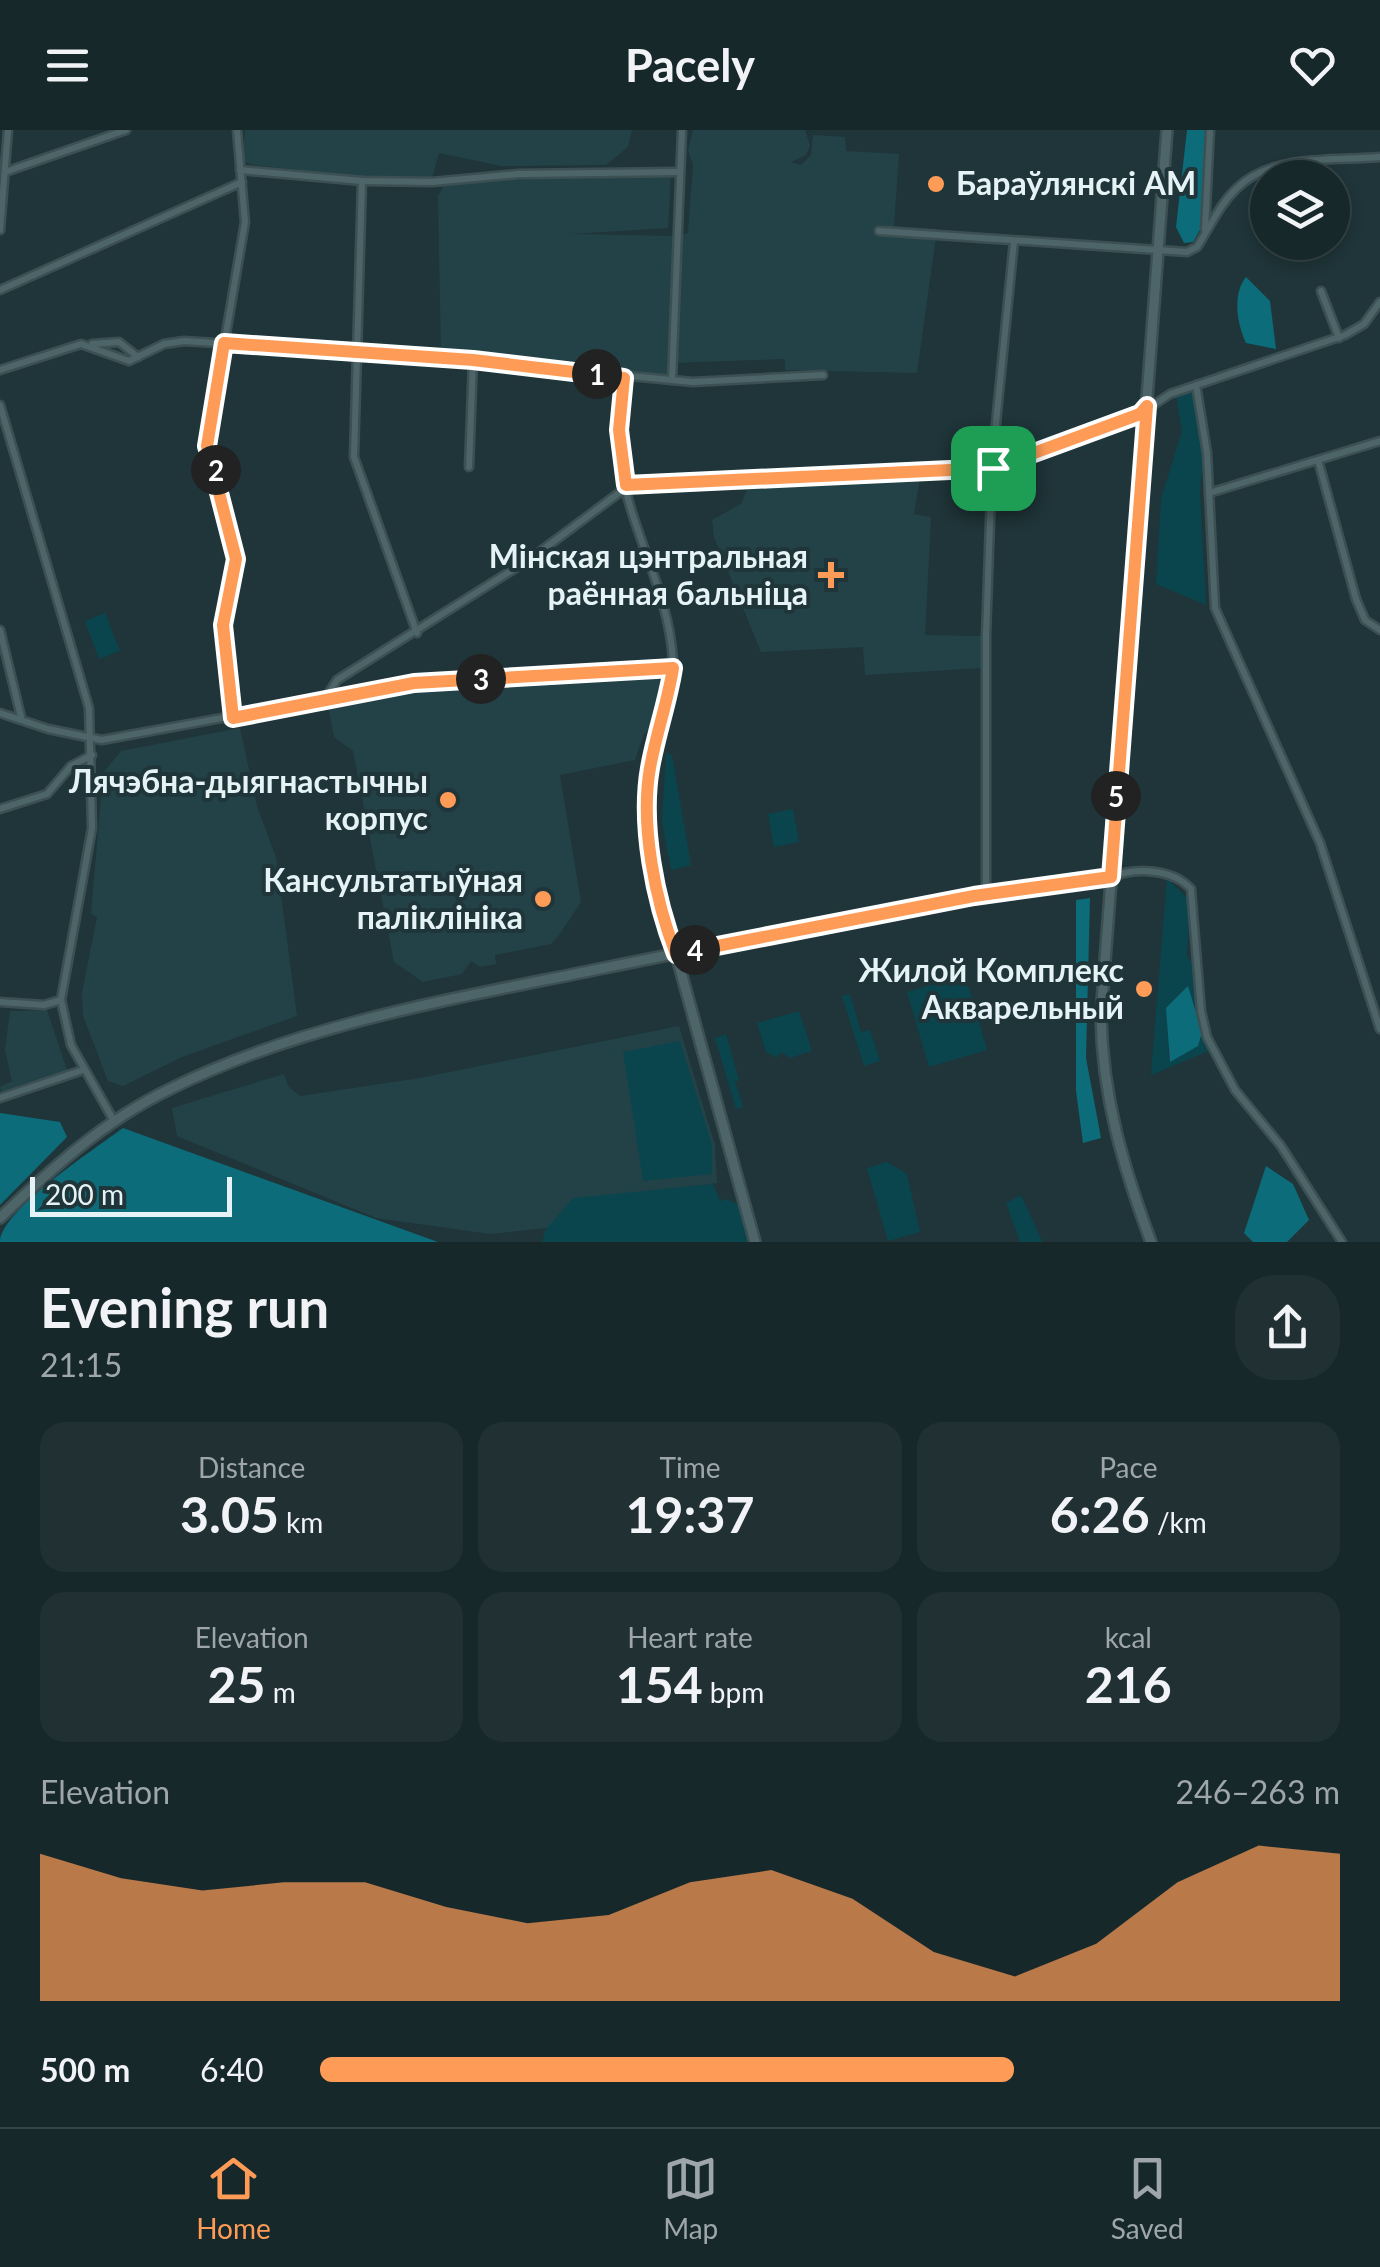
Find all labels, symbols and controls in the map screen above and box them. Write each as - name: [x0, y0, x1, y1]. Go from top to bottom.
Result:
- icon: menu: [40, 38, 95, 93]
- text: Pacely: [625, 38, 755, 92]
- icon: heart: [1285, 38, 1340, 93]
- map controls: [1250, 160, 1350, 260]
- button: layers: [1250, 160, 1350, 260]
- place label: Бараўлянскі АМ: [956, 163, 1196, 202]
- marker: Бараўлянскі АМ: [925, 173, 947, 195]
- pin: 1: [572, 349, 622, 399]
- text: 1: [589, 357, 605, 391]
- pin: [951, 426, 1036, 511]
- icon: arrive: [966, 441, 1021, 496]
- pin: 2: [191, 445, 241, 495]
- text: 2: [208, 453, 224, 487]
- place label: Мінская цэнтральная раённая бальніца: [489, 536, 808, 612]
- marker: Мінская цэнтральная раённая бальніца: [818, 562, 844, 588]
- pin: 3: [456, 654, 506, 704]
- text: 3: [473, 662, 489, 696]
- place label: Лячэбна-дыягнастычны корпус: [68, 761, 428, 837]
- pin: 5: [1091, 771, 1141, 821]
- text: 5: [1108, 779, 1124, 813]
- marker: Лячэбна-дыягнастычны корпус: [437, 789, 459, 811]
- place label: Кансультатыўная паліклініка: [263, 860, 523, 936]
- marker: Кансультатыўная паліклініка: [532, 888, 554, 910]
- pin: 4: [670, 925, 720, 975]
- text: 4: [687, 933, 703, 967]
- place label: Жилой Комплекс Акварельный: [859, 950, 1124, 1026]
- marker: Жилой Комплекс Акварельный: [1133, 978, 1155, 1000]
- scale bar: [30, 1172, 232, 1216]
- text: 200 m: [45, 1177, 124, 1211]
- text: Evening run: [40, 1274, 329, 1340]
- button: share: [1235, 1275, 1340, 1380]
- text: 21:15: [40, 1345, 122, 1384]
- text: Distance: [198, 1450, 305, 1484]
- text: Time: [660, 1450, 720, 1484]
- text: Pace: [1099, 1450, 1157, 1484]
- text: 3.05: [180, 1484, 279, 1544]
- text: 19:37: [626, 1484, 754, 1544]
- text: 6:26: [1050, 1484, 1150, 1544]
- text: km: [279, 1505, 323, 1539]
- text: /km: [1150, 1505, 1207, 1539]
- text: Elevation: [195, 1620, 309, 1654]
- text: Heart rate: [627, 1620, 753, 1654]
- text: kcal: [1105, 1620, 1152, 1654]
- text: 25: [208, 1654, 266, 1714]
- text: 154: [616, 1654, 703, 1714]
- text: 216: [1085, 1654, 1172, 1714]
- text: m: [266, 1675, 296, 1709]
- text: bpm: [703, 1675, 764, 1709]
- text: Elevation: [40, 1772, 170, 1811]
- text: 246–263 m: [1176, 1772, 1340, 1811]
- text: 500 m: [40, 2050, 130, 2089]
- text: 6:40: [200, 2050, 264, 2089]
- tab: Home: [196, 2151, 271, 2245]
- tab: Map: [663, 2151, 718, 2245]
- tab: Saved: [1111, 2151, 1184, 2245]

